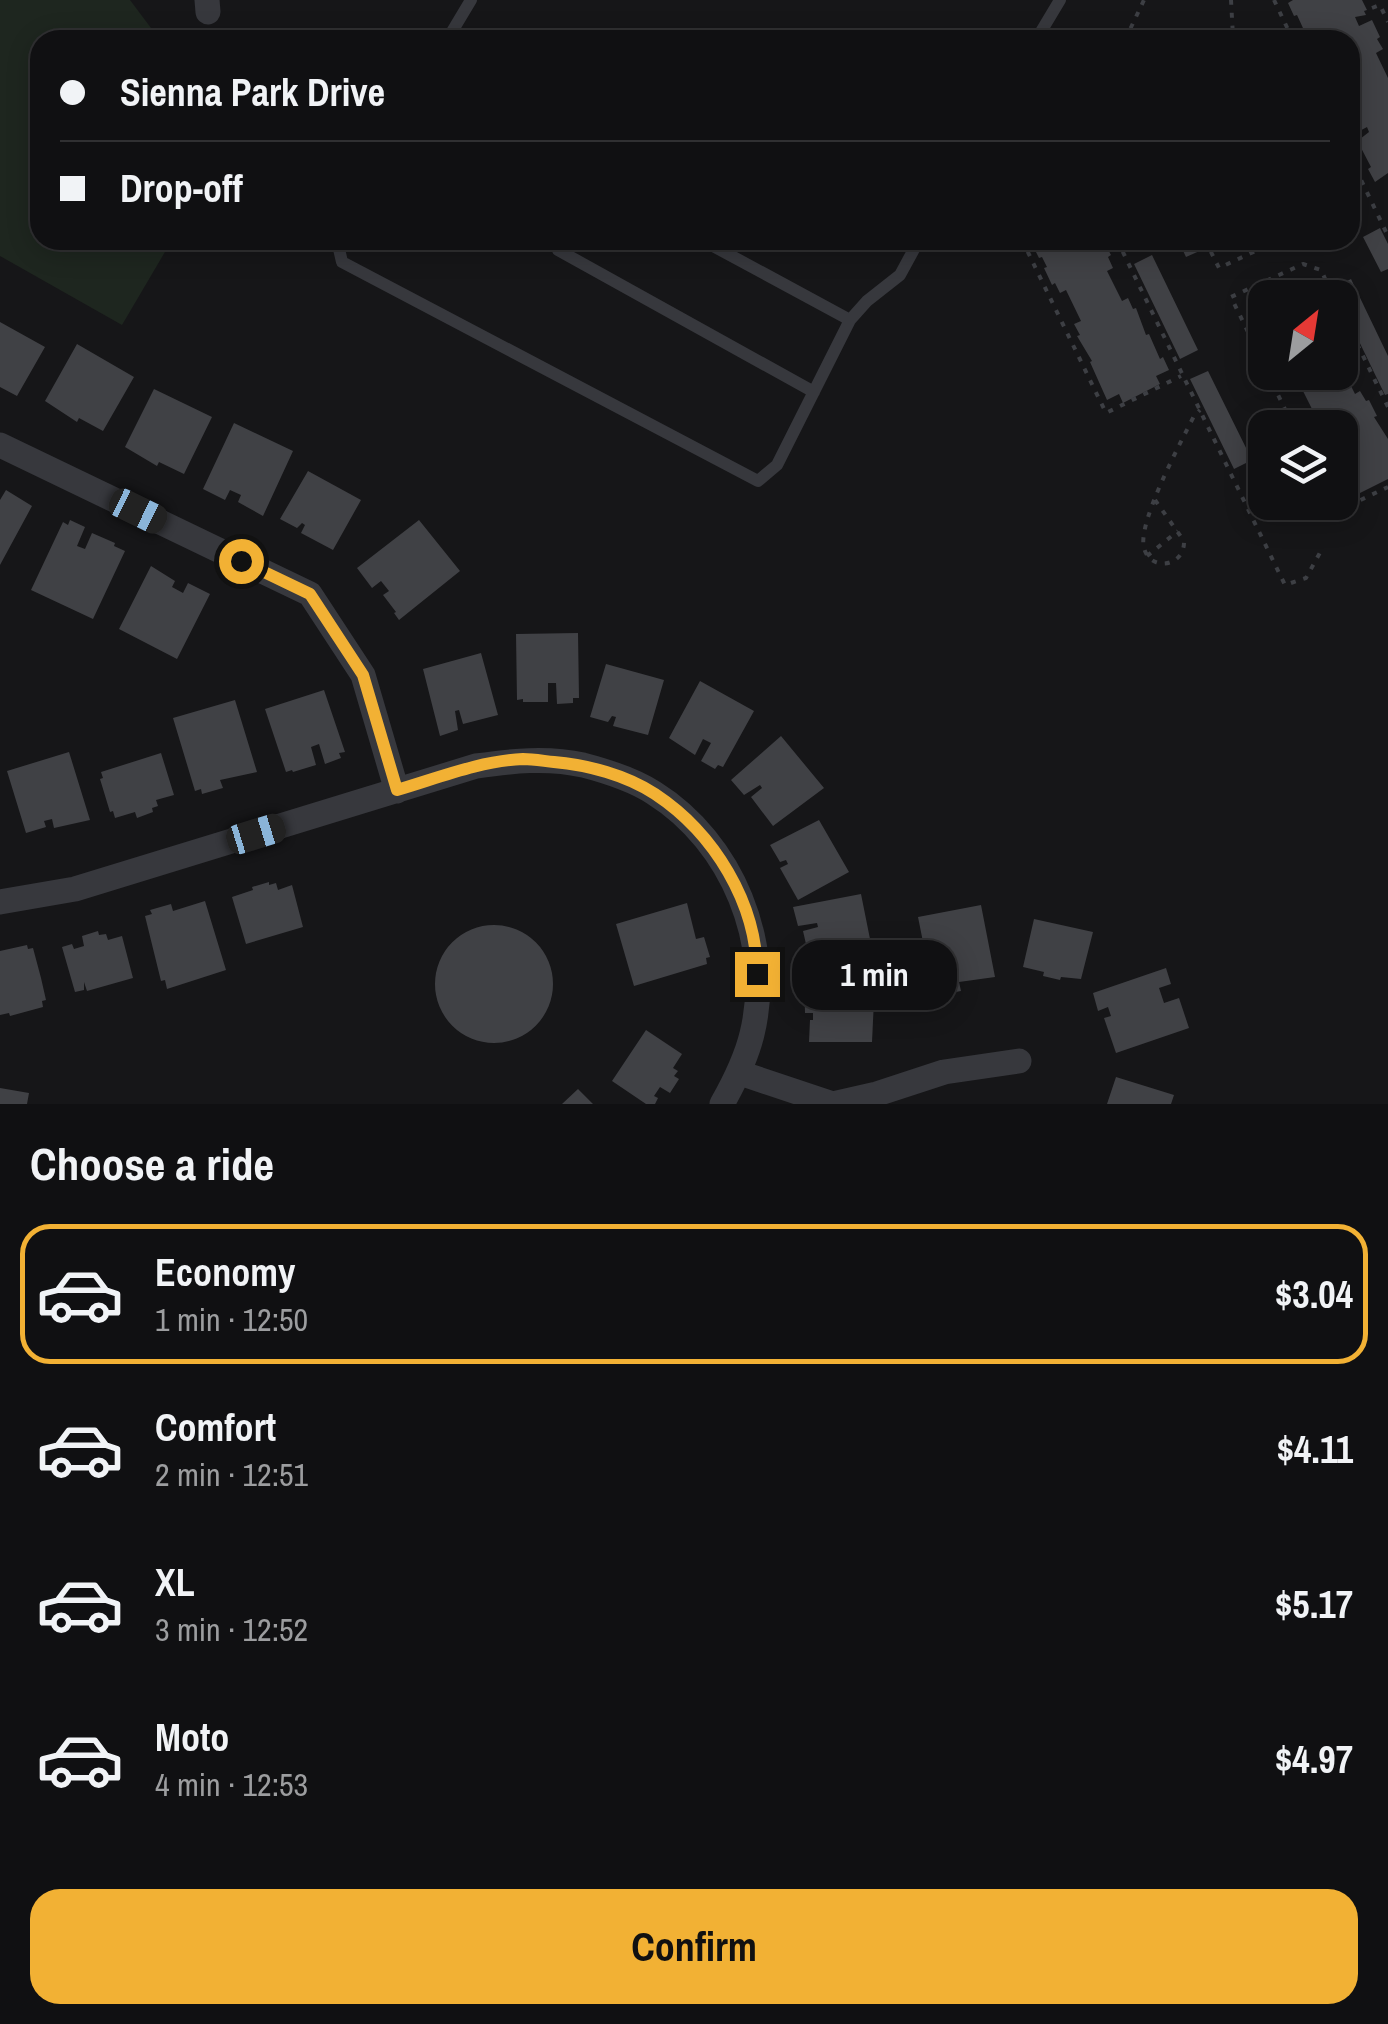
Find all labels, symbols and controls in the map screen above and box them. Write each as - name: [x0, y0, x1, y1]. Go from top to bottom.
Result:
- text: Sienna Park Drive: [120, 67, 385, 118]
- text: Drop-off: [120, 163, 243, 214]
- north arrow: [1248, 280, 1358, 390]
- map controls: [1248, 280, 1358, 520]
- button: layers: [1248, 410, 1358, 520]
- car: [104, 484, 172, 538]
- route start: [219, 539, 264, 584]
- car: [223, 811, 289, 857]
- callout: 1 min: [792, 939, 957, 1009]
- route end: [735, 952, 780, 997]
- text: 1 min: [840, 953, 909, 996]
- text: Choose a ride: [30, 1133, 274, 1194]
- text: Economy: [155, 1247, 295, 1298]
- icon: car: [35, 1249, 125, 1339]
- text: $3.04: [1275, 1269, 1353, 1320]
- text: 1 min · 12:50: [155, 1298, 308, 1341]
- text: Comfort: [155, 1402, 276, 1453]
- icon: car: [35, 1404, 125, 1494]
- text: $4.11: [1277, 1424, 1353, 1475]
- text: 2 min · 12:51: [155, 1453, 308, 1496]
- text: XL: [155, 1557, 195, 1608]
- icon: car: [35, 1559, 125, 1649]
- text: $5.17: [1275, 1579, 1353, 1630]
- text: 3 min · 12:52: [155, 1608, 308, 1651]
- text: Moto: [155, 1712, 229, 1763]
- icon: car: [35, 1714, 125, 1804]
- text: $4.97: [1275, 1734, 1353, 1785]
- text: 4 min · 12:53: [155, 1763, 308, 1806]
- button: Confirm: [30, 1889, 1358, 2004]

